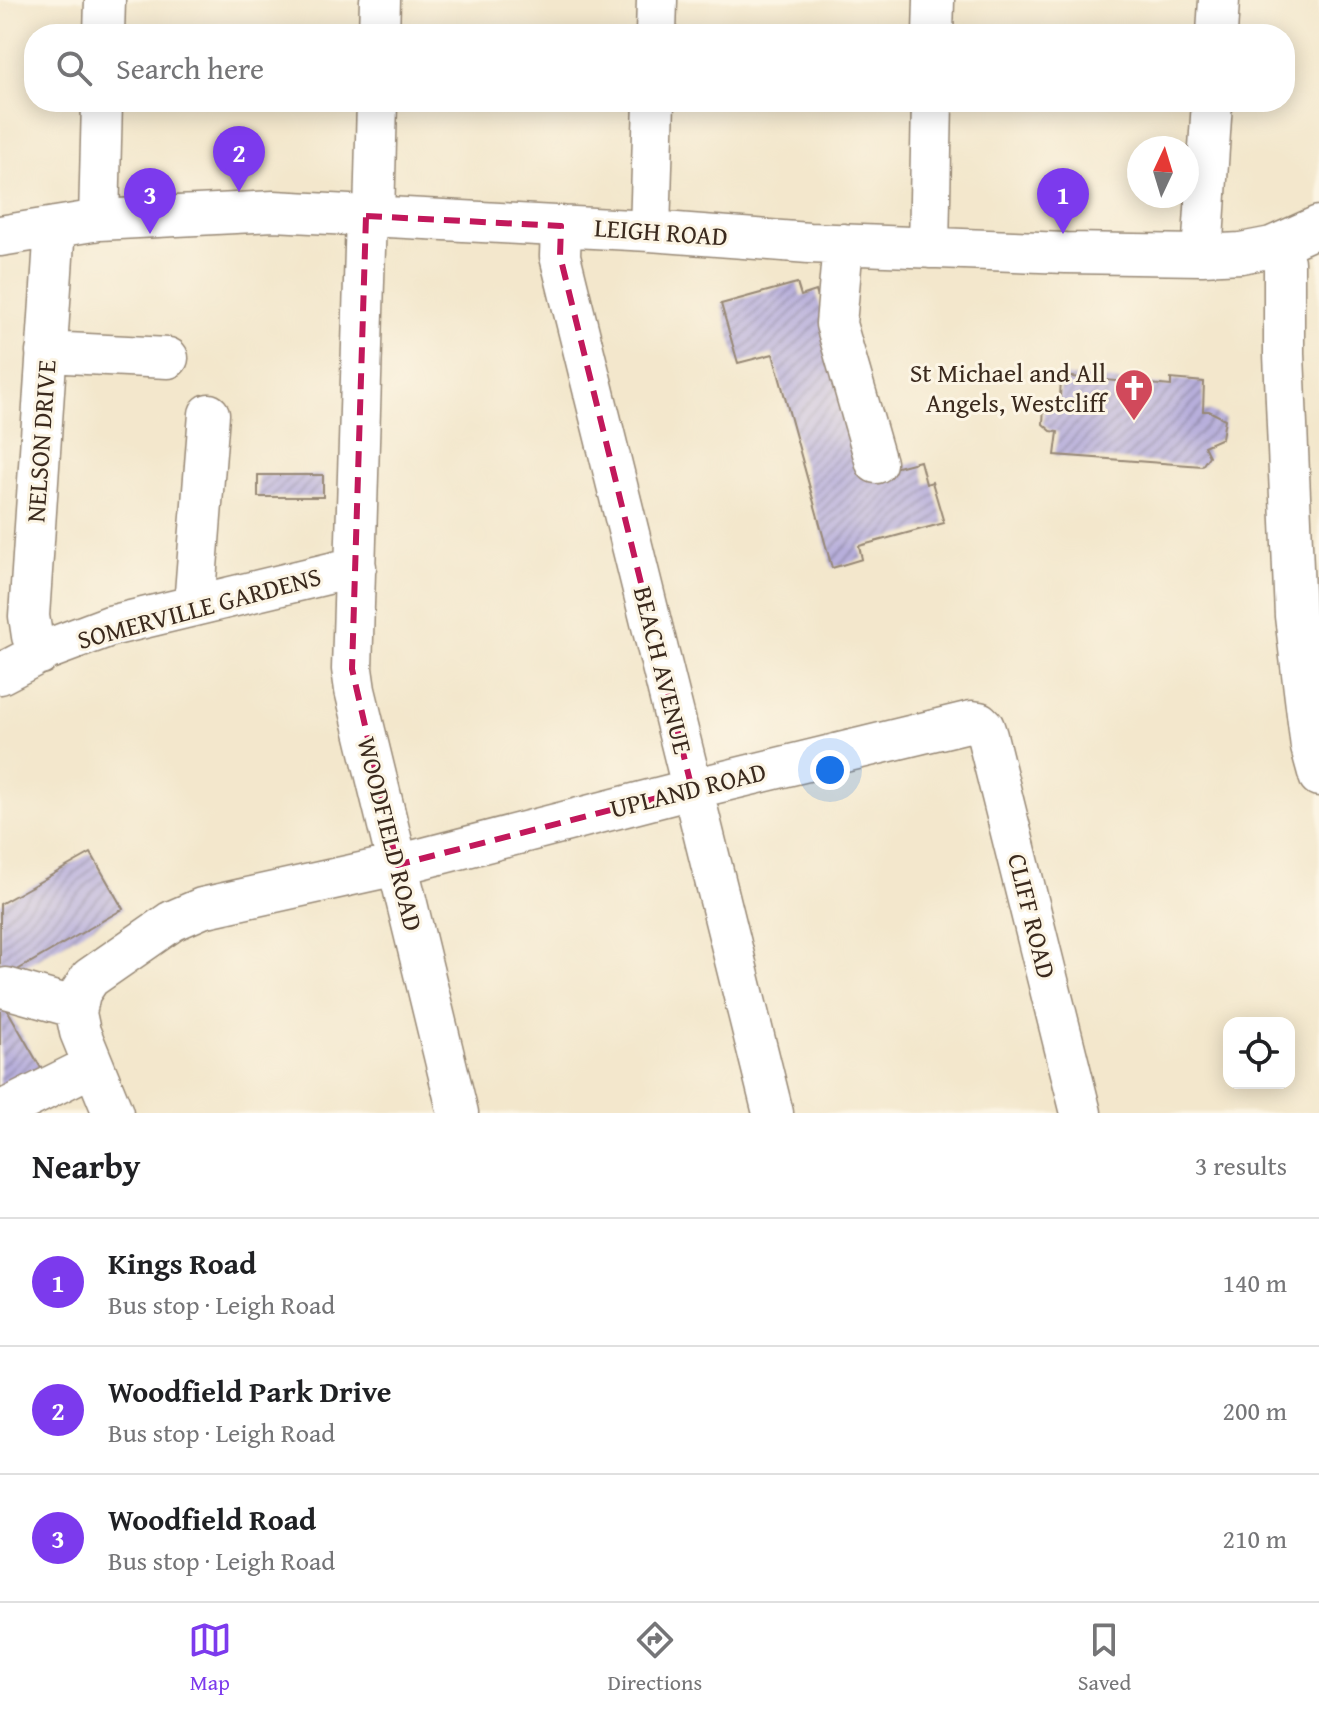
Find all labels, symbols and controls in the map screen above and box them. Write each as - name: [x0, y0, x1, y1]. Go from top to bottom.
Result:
- search box: [24, 24, 1295, 112]
- icon: search: [52, 46, 96, 90]
- text: Search here: [116, 46, 264, 90]
- pin: 2: [213, 126, 265, 192]
- north arrow: [1127, 136, 1199, 208]
- pin: 3: [124, 168, 176, 234]
- pin: 1: [1037, 168, 1089, 234]
- street label: LEIGH ROAD: [593, 207, 729, 256]
- place label: St Michael and All Angels, Westcliff: [910, 353, 1109, 422]
- street label: NELSON DRIVE: [15, 358, 66, 524]
- church icon: St Michael and All Angels, Westcliff: [1113, 367, 1155, 422]
- street label: SOMERVILLE GARDENS: [73, 556, 325, 659]
- street label: BEACH AVENUE: [624, 582, 703, 758]
- street label: WOODFIELD ROAD: [348, 733, 433, 935]
- your location: [810, 750, 850, 790]
- street label: UPLAND ROAD: [606, 751, 770, 828]
- street label: CLIFF ROAD: [998, 849, 1067, 982]
- map controls: [1223, 1017, 1295, 1089]
- button: locate: [1223, 1017, 1295, 1089]
- text: Nearby: [32, 1141, 141, 1190]
- text: 3 results: [1195, 1146, 1287, 1185]
- text: Kings Road: [108, 1241, 256, 1285]
- text: 1: [51, 1263, 65, 1302]
- text: 140 m: [1222, 1263, 1287, 1302]
- text: Bus stop · Leigh Road: [108, 1285, 335, 1324]
- text: Woodfield Park Drive: [108, 1369, 391, 1413]
- text: 2: [51, 1391, 65, 1430]
- text: 200 m: [1222, 1391, 1287, 1430]
- text: Bus stop · Leigh Road: [108, 1413, 335, 1452]
- text: Woodfield Road: [108, 1497, 316, 1541]
- text: 3: [51, 1519, 65, 1558]
- text: 210 m: [1222, 1519, 1287, 1558]
- text: Bus stop · Leigh Road: [108, 1541, 335, 1580]
- tab: Map: [188, 1618, 232, 1698]
- tab: Directions: [608, 1618, 702, 1698]
- tab: Saved: [1078, 1618, 1131, 1698]

